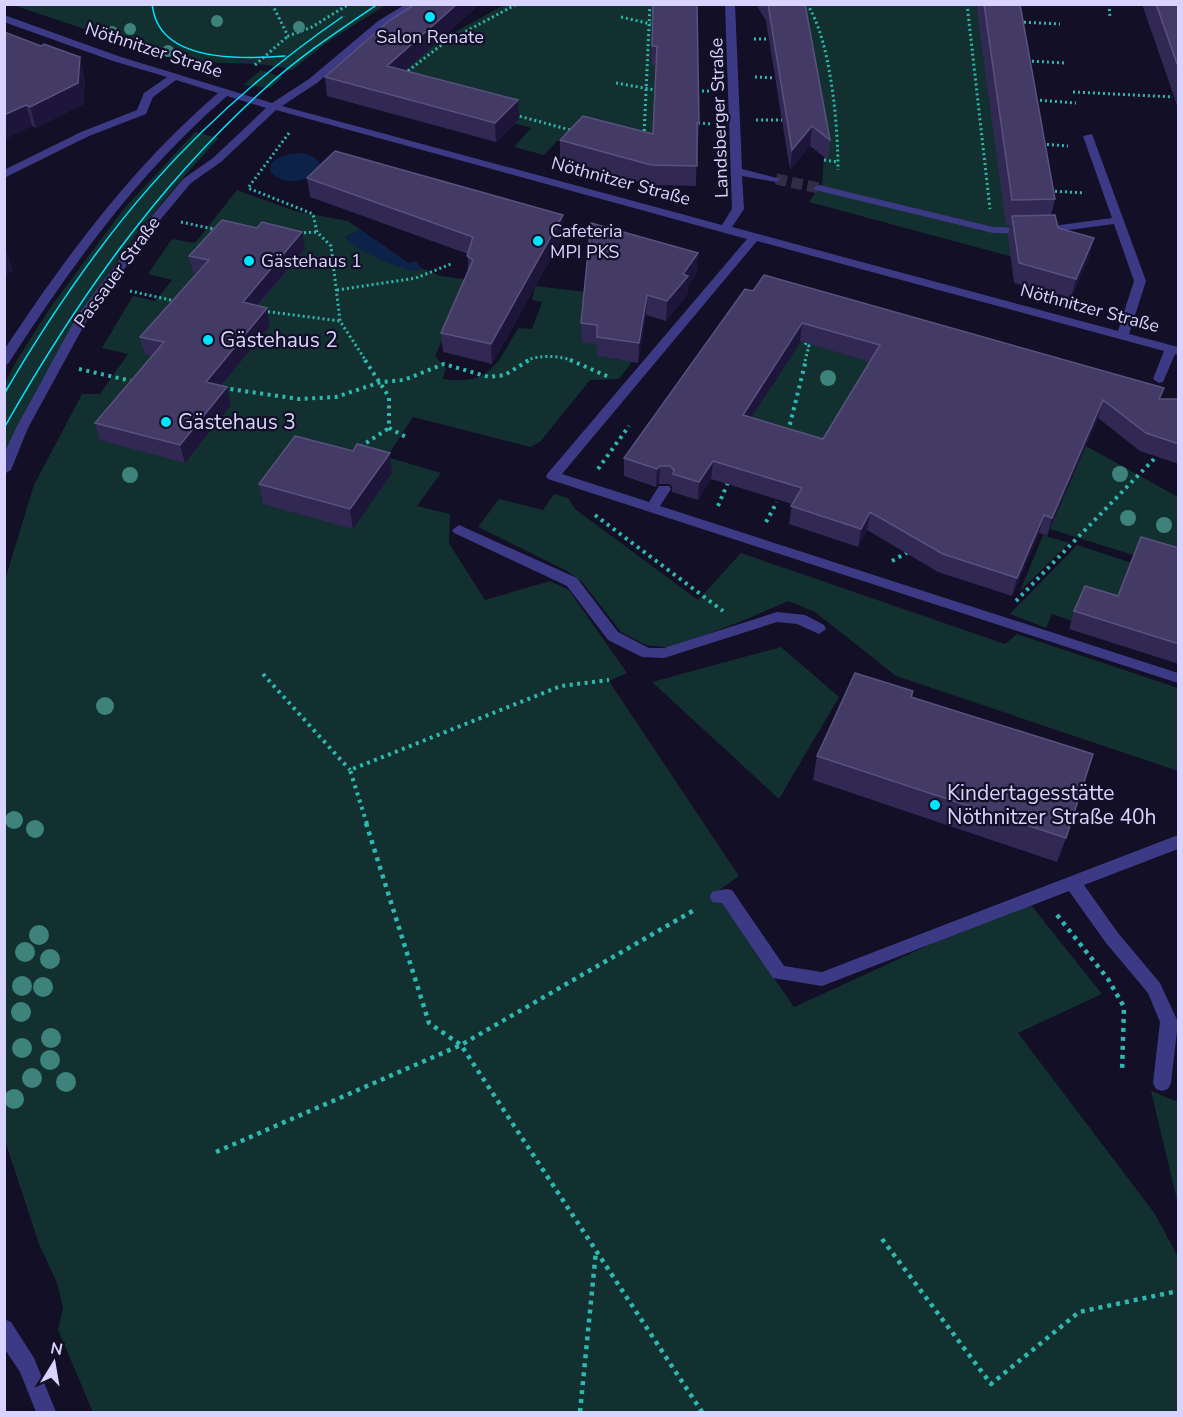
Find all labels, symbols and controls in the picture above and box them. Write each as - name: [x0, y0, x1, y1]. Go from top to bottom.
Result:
- marker: Salon Renate: [423, 10, 437, 24]
- street label: Nöthnitzer Straße: [82, 16, 226, 84]
- place label: Salon Renate: [376, 25, 484, 49]
- street label: Landsberger Straße: [704, 38, 734, 198]
- street label: Nöthnitzer Straße: [549, 151, 693, 211]
- street label: Passauer Straße: [69, 212, 165, 332]
- place label: Cafeteria MPI PKS: [550, 219, 623, 264]
- marker: Cafeteria MPI PKS: [531, 234, 545, 248]
- place label: Gästehaus 1: [261, 249, 362, 273]
- marker: Gästehaus 1: [242, 254, 256, 268]
- street label: Nöthnitzer Straße: [1018, 278, 1162, 338]
- place label: Gästehaus 2: [220, 326, 338, 354]
- marker: Gästehaus 2: [201, 333, 215, 347]
- place label: Gästehaus 3: [178, 408, 296, 436]
- marker: Gästehaus 3: [159, 415, 173, 429]
- place label: Kindertagesstätte Nöthnitzer Straße 40h: [947, 779, 1157, 831]
- marker: Kindertagesstätte Nöthnitzer Straße 40h: [928, 798, 942, 812]
- north arrow: [24, 1333, 84, 1393]
- text: N: [49, 1337, 65, 1361]

